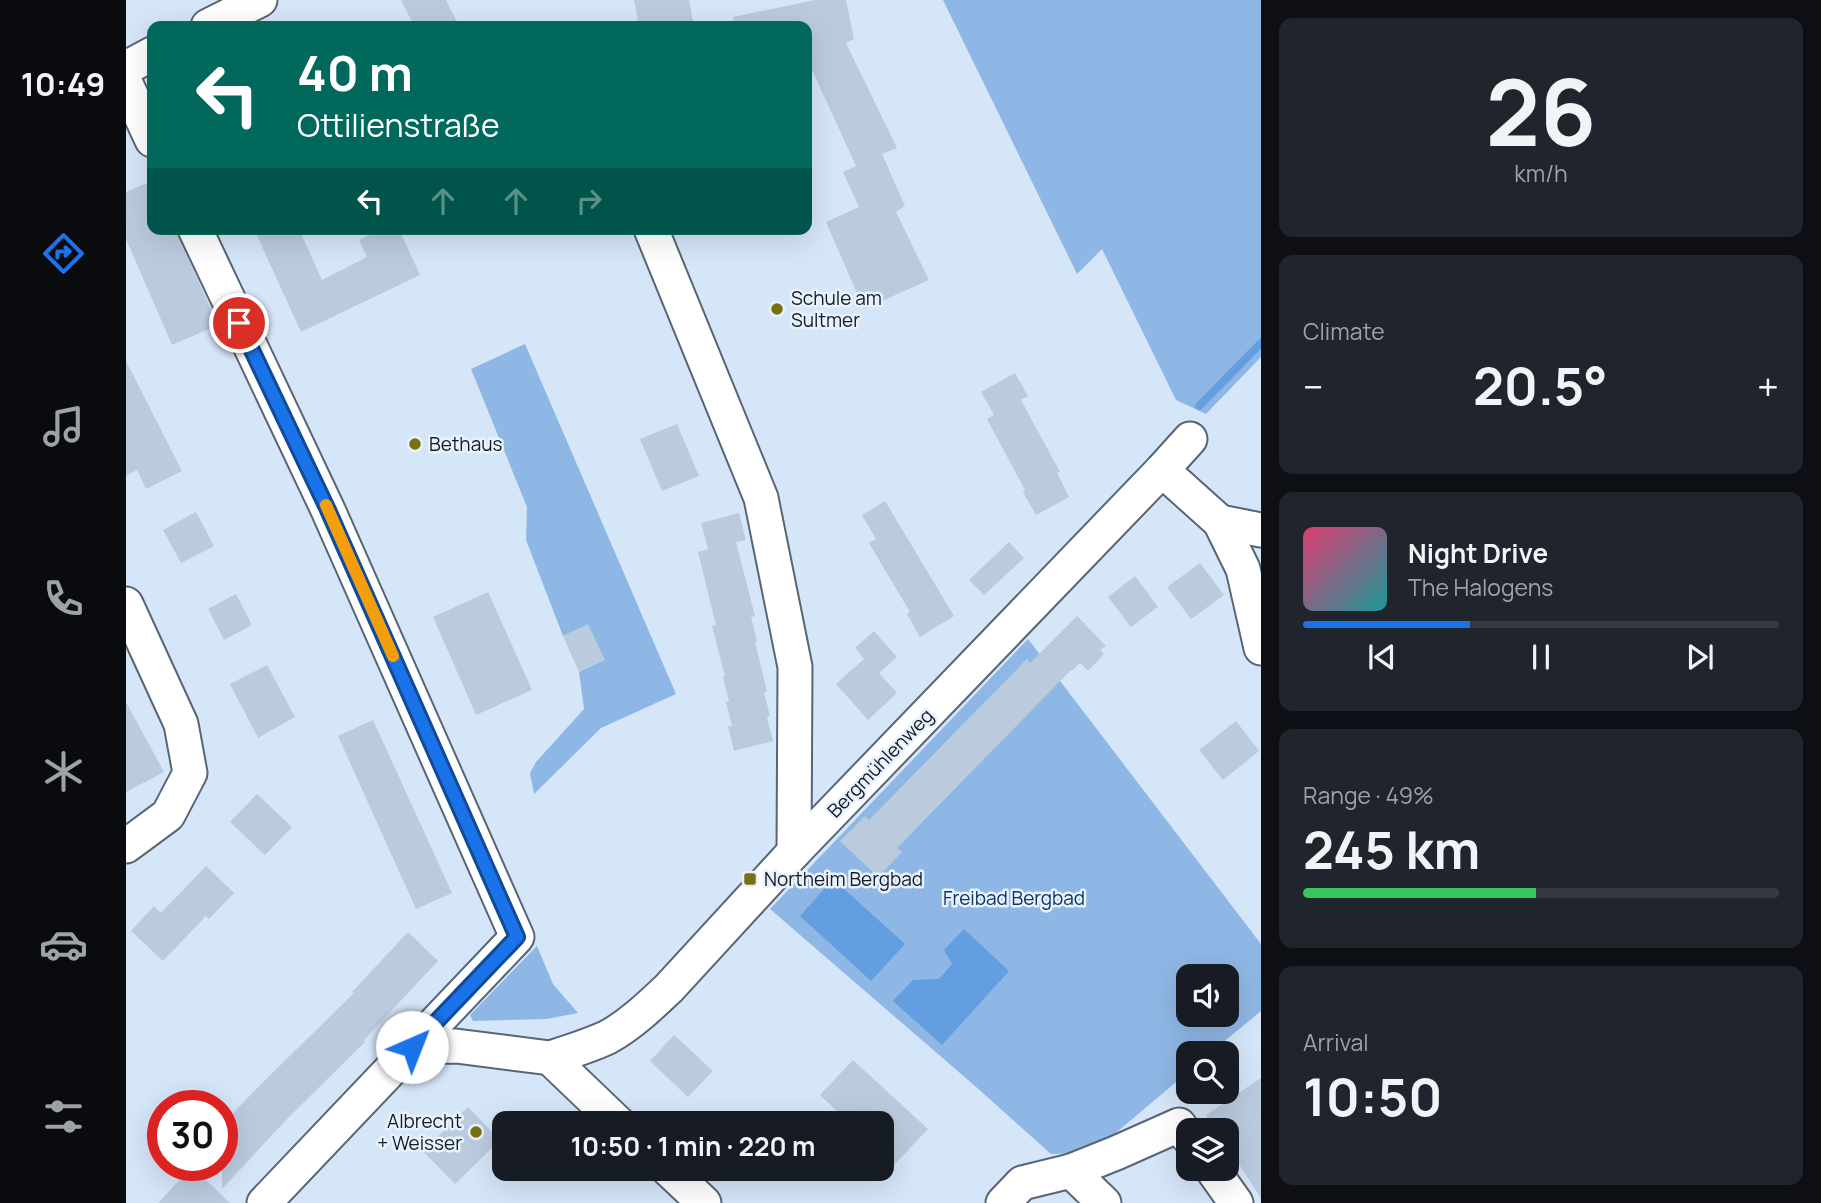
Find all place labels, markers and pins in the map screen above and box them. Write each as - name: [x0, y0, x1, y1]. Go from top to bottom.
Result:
- place label: Schule am Sultmer: [791, 285, 882, 333]
- pin: [209, 293, 269, 353]
- marker: Schule am Sultmer: [769, 301, 785, 317]
- place label: Bethaus: [429, 431, 502, 457]
- marker: Bethaus: [407, 436, 423, 452]
- place label: Northeim Bergbad: [764, 866, 923, 892]
- marker: Northeim Bergbad: [742, 871, 758, 887]
- place label: Albrecht + Weisser: [377, 1108, 462, 1156]
- marker: Albrecht + Weisser: [468, 1124, 484, 1140]

